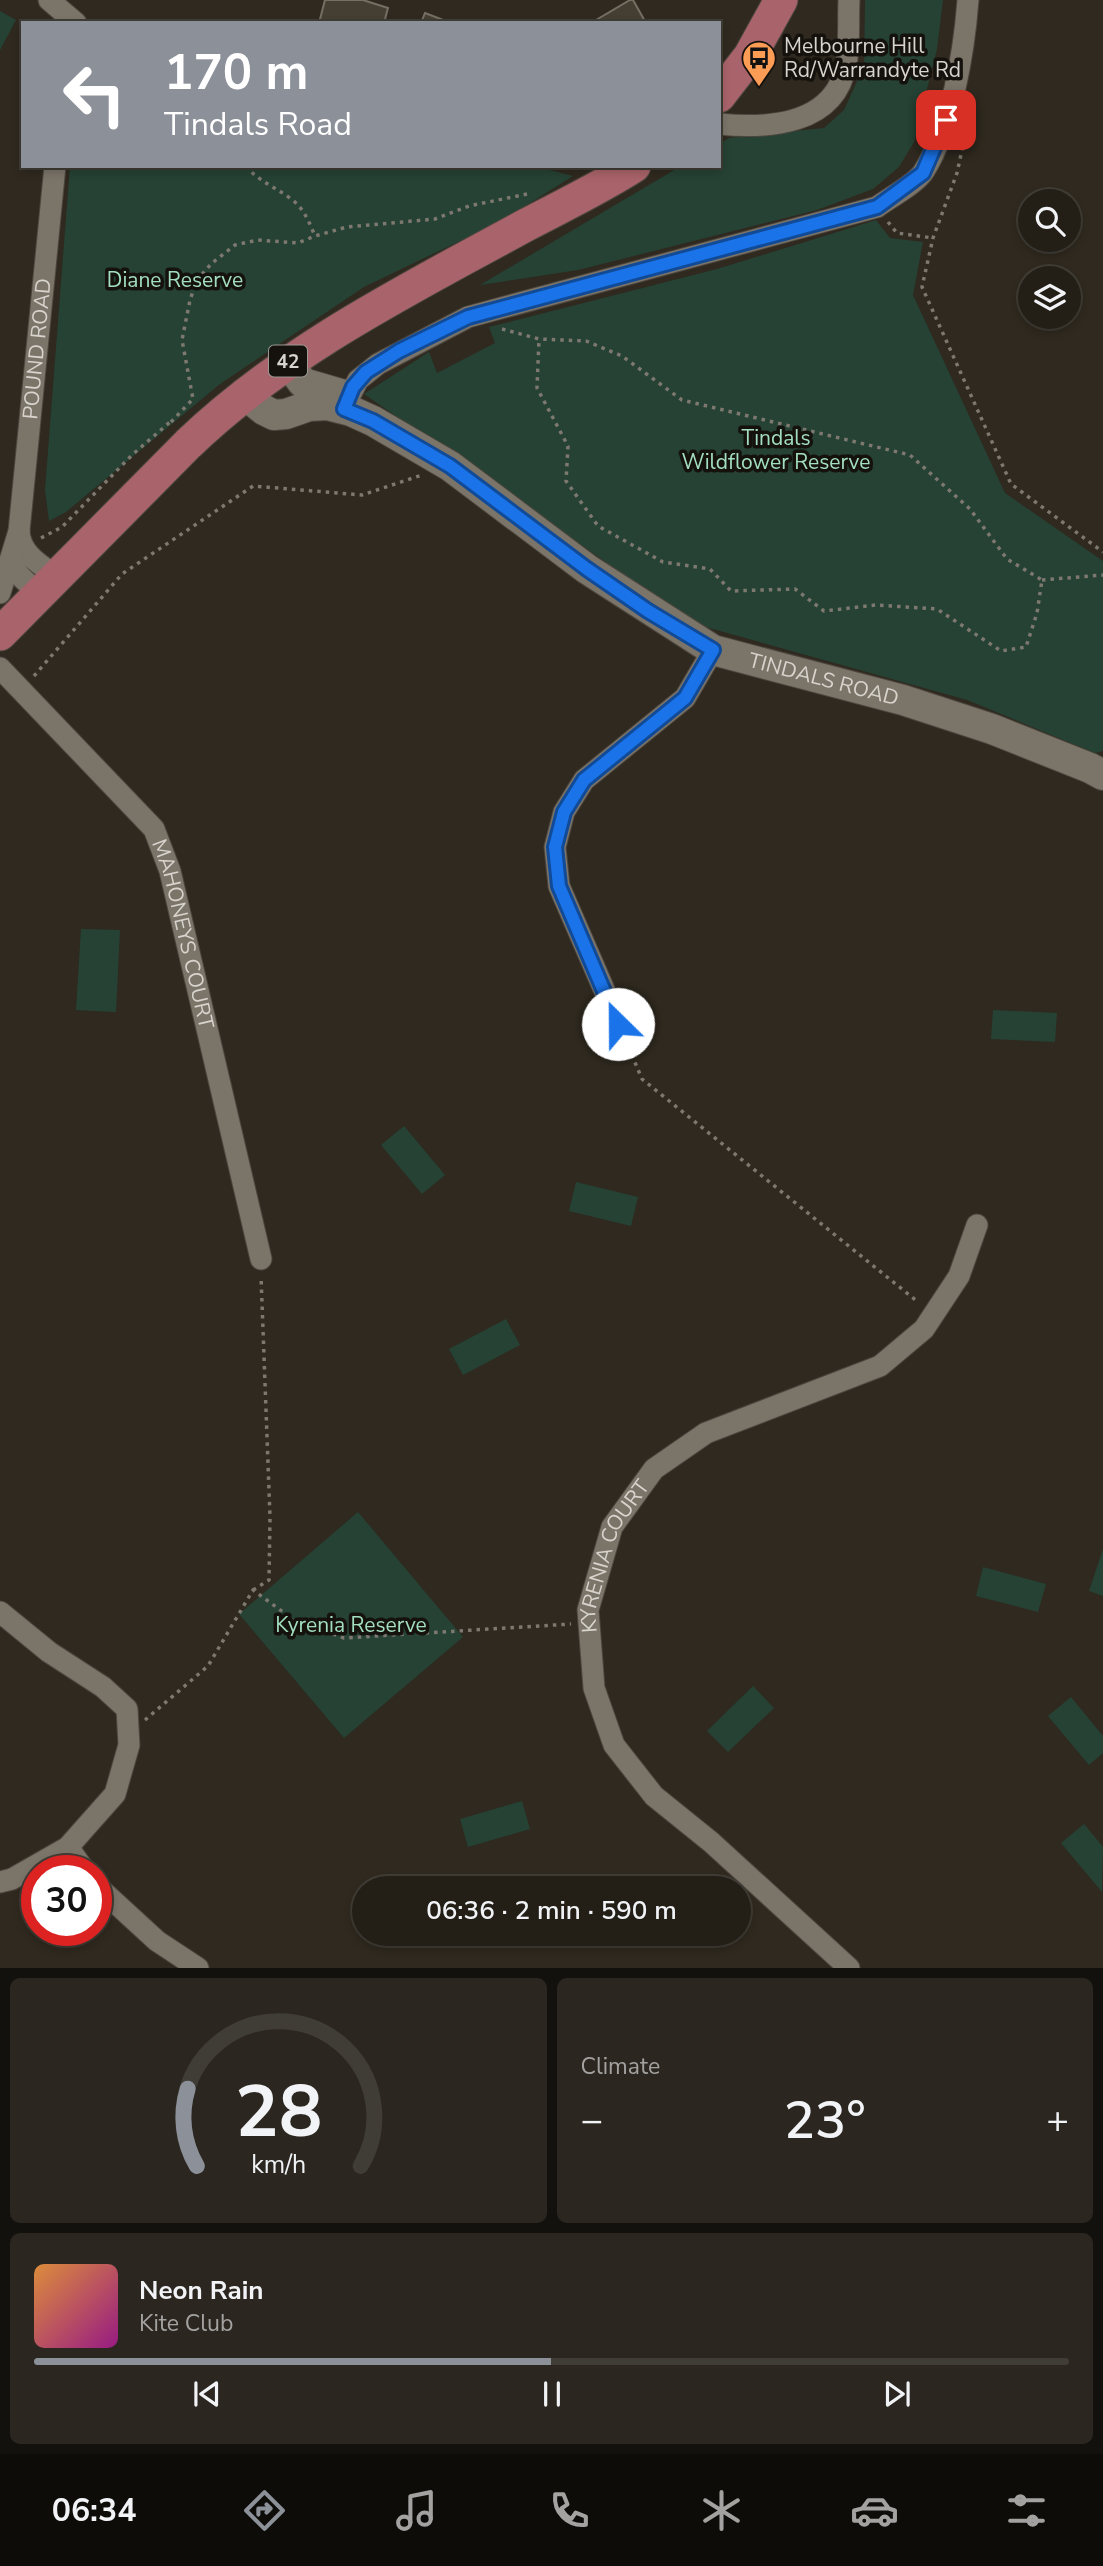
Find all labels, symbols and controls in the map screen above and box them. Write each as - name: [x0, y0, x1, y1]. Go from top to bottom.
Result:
- place label: Melbourne Hill Rd/Warrandyte Rd: [784, 32, 961, 84]
- text: 170 m: [164, 39, 308, 106]
- bus stop icon: Melbourne Hill Rd/Warrandyte Rd: [740, 39, 778, 88]
- icon: left: [49, 49, 140, 140]
- pin: [916, 90, 976, 150]
- icon: arrive: [927, 101, 965, 139]
- text: Tindals Road: [164, 103, 352, 146]
- map controls: [1018, 189, 1081, 329]
- button: search: [1018, 189, 1081, 252]
- park label: Diane Reserve: [107, 266, 243, 294]
- button: layers: [1018, 266, 1081, 329]
- street label: POUND ROAD: [16, 277, 58, 421]
- road number: 42: [269, 346, 307, 376]
- park label: Tindals Wildflower Reserve: [682, 424, 870, 476]
- street label: TINDALS ROAD: [746, 646, 902, 712]
- street label: MAHONEYS COURT: [145, 835, 221, 1032]
- position arrow: [581, 987, 655, 1061]
- street label: KYRENIA COURT: [574, 1474, 656, 1634]
- park label: Kyrenia Reserve: [275, 1611, 427, 1639]
- speed limit sign: 30: [21, 1855, 112, 1946]
- text: 06:36 · 2 min · 590 m: [426, 1893, 677, 1928]
- text: Climate: [581, 2051, 660, 2082]
- text: 28: [235, 2063, 322, 2163]
- text: 23°: [784, 2085, 866, 2156]
- text: −: [581, 2095, 603, 2146]
- text: +: [1046, 2095, 1069, 2146]
- text: km/h: [251, 2148, 306, 2182]
- text: Neon Rain: [139, 2273, 264, 2308]
- text: Kite Club: [139, 2308, 233, 2339]
- icon: previous: [188, 2375, 226, 2413]
- icon: pause: [533, 2375, 571, 2413]
- icon: next: [878, 2375, 916, 2413]
- icon: directions: [240, 2486, 289, 2535]
- icon: music: [392, 2486, 441, 2535]
- icon: phone: [545, 2486, 594, 2535]
- icon: climate: [697, 2486, 746, 2535]
- icon: car: [850, 2486, 899, 2535]
- icon: filters: [1002, 2486, 1051, 2535]
- text: 06:34: [52, 2489, 136, 2532]

